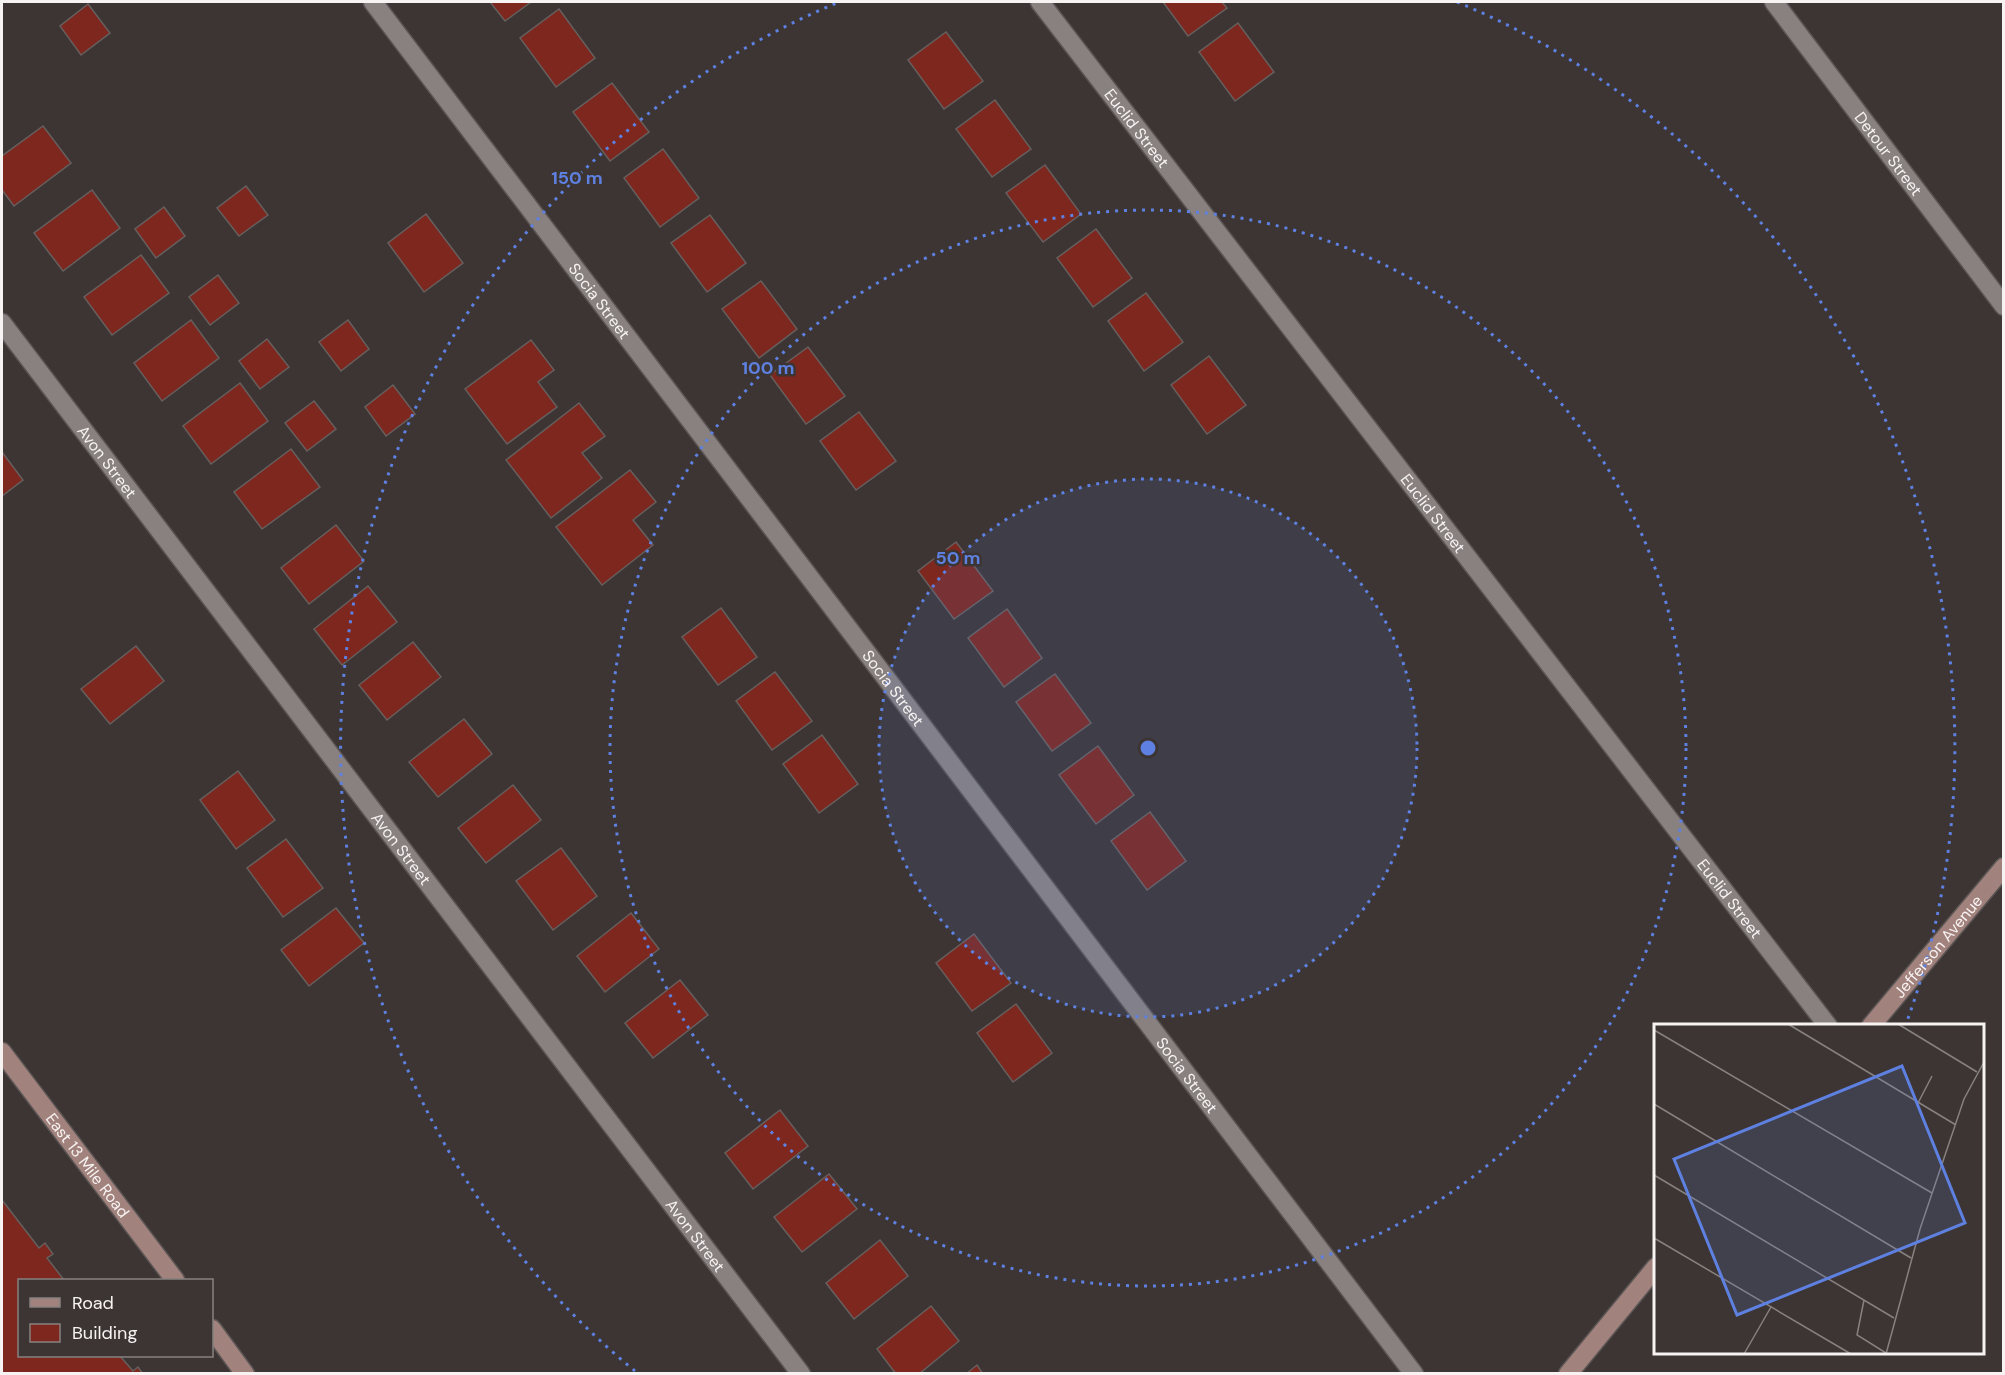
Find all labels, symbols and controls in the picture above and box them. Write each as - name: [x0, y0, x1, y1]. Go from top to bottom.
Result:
- street label: Euclid Street: [1099, 84, 1174, 172]
- street label: Detour Street: [1850, 108, 1927, 200]
- text: 150 m: [551, 166, 603, 190]
- street label: Socia Street: [564, 259, 635, 343]
- text: 100 m: [741, 356, 795, 380]
- street label: Avon Street: [72, 421, 141, 502]
- street label: Euclid Street: [1396, 470, 1470, 557]
- text: 50 m: [935, 546, 981, 570]
- street label: Socia Street: [857, 646, 929, 730]
- centre of rings: [1138, 738, 1158, 758]
- street label: Avon Street: [367, 808, 435, 889]
- street label: Euclid Street: [1692, 855, 1766, 942]
- street label: Jefferson Avenue: [1889, 891, 1987, 1002]
- inset map: [1654, 1024, 1984, 1354]
- street label: Socia Street: [1151, 1033, 1222, 1118]
- street label: East 13 Mile Road: [41, 1109, 134, 1222]
- street label: Avon Street: [661, 1195, 730, 1276]
- legend: [18, 1279, 213, 1357]
- text: Road: [72, 1291, 114, 1315]
- text: Building: [72, 1321, 137, 1345]

